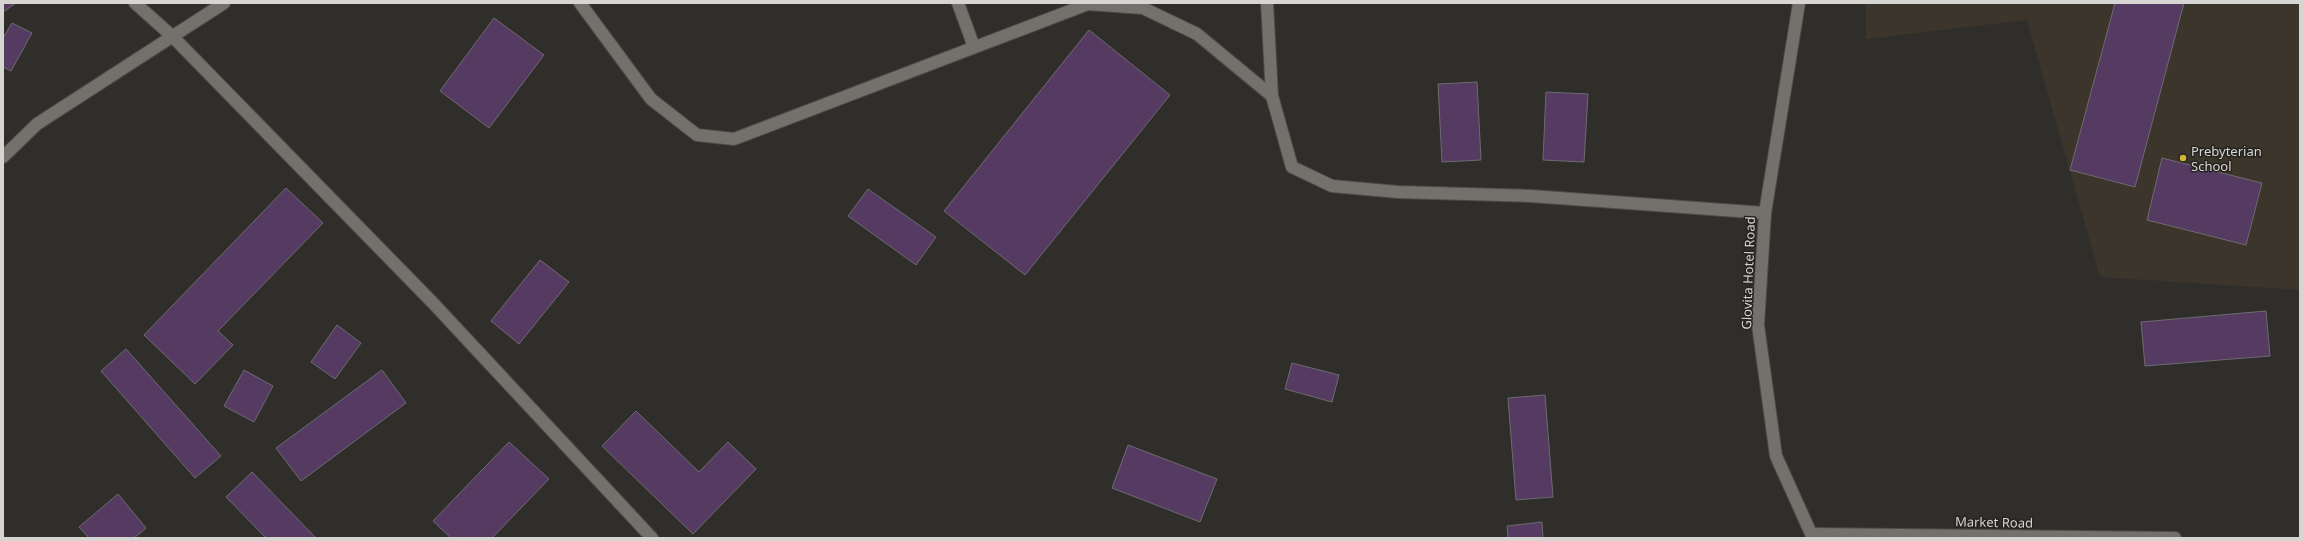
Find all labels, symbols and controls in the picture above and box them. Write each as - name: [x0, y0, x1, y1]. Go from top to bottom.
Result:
- place label: Prebyterian School: [2191, 142, 2262, 175]
- marker: Prebyterian School: [2178, 153, 2188, 163]
- street label: Glovita Hotel Road: [1737, 216, 1759, 330]
- street label: Market Road: [1955, 512, 2033, 532]

